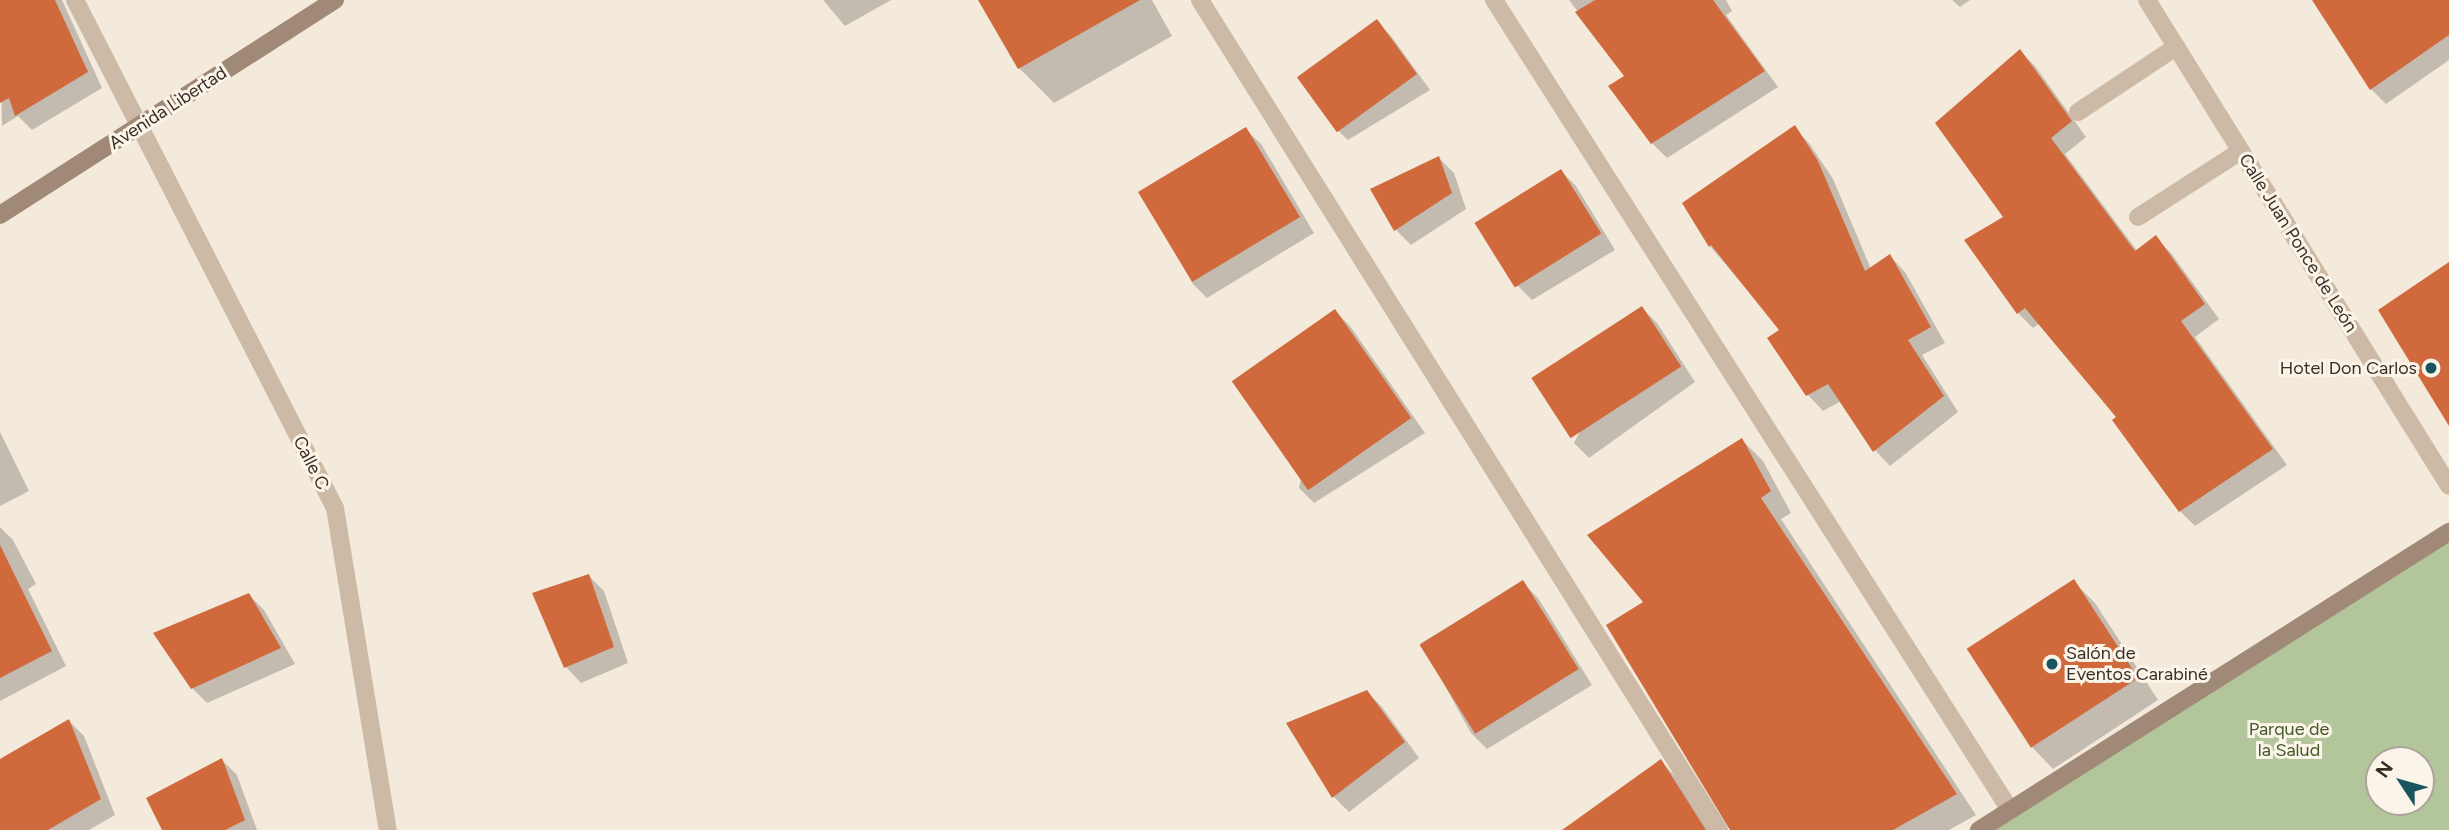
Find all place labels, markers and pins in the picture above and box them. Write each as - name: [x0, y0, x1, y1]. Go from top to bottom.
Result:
- place label: Hotel Don Carlos: [2280, 357, 2417, 379]
- marker: Hotel Don Carlos: [2423, 360, 2439, 376]
- place label: Salón de Eventos Carabiné: [2066, 643, 2208, 686]
- marker: Salón de Eventos Carabiné: [2044, 656, 2060, 672]

